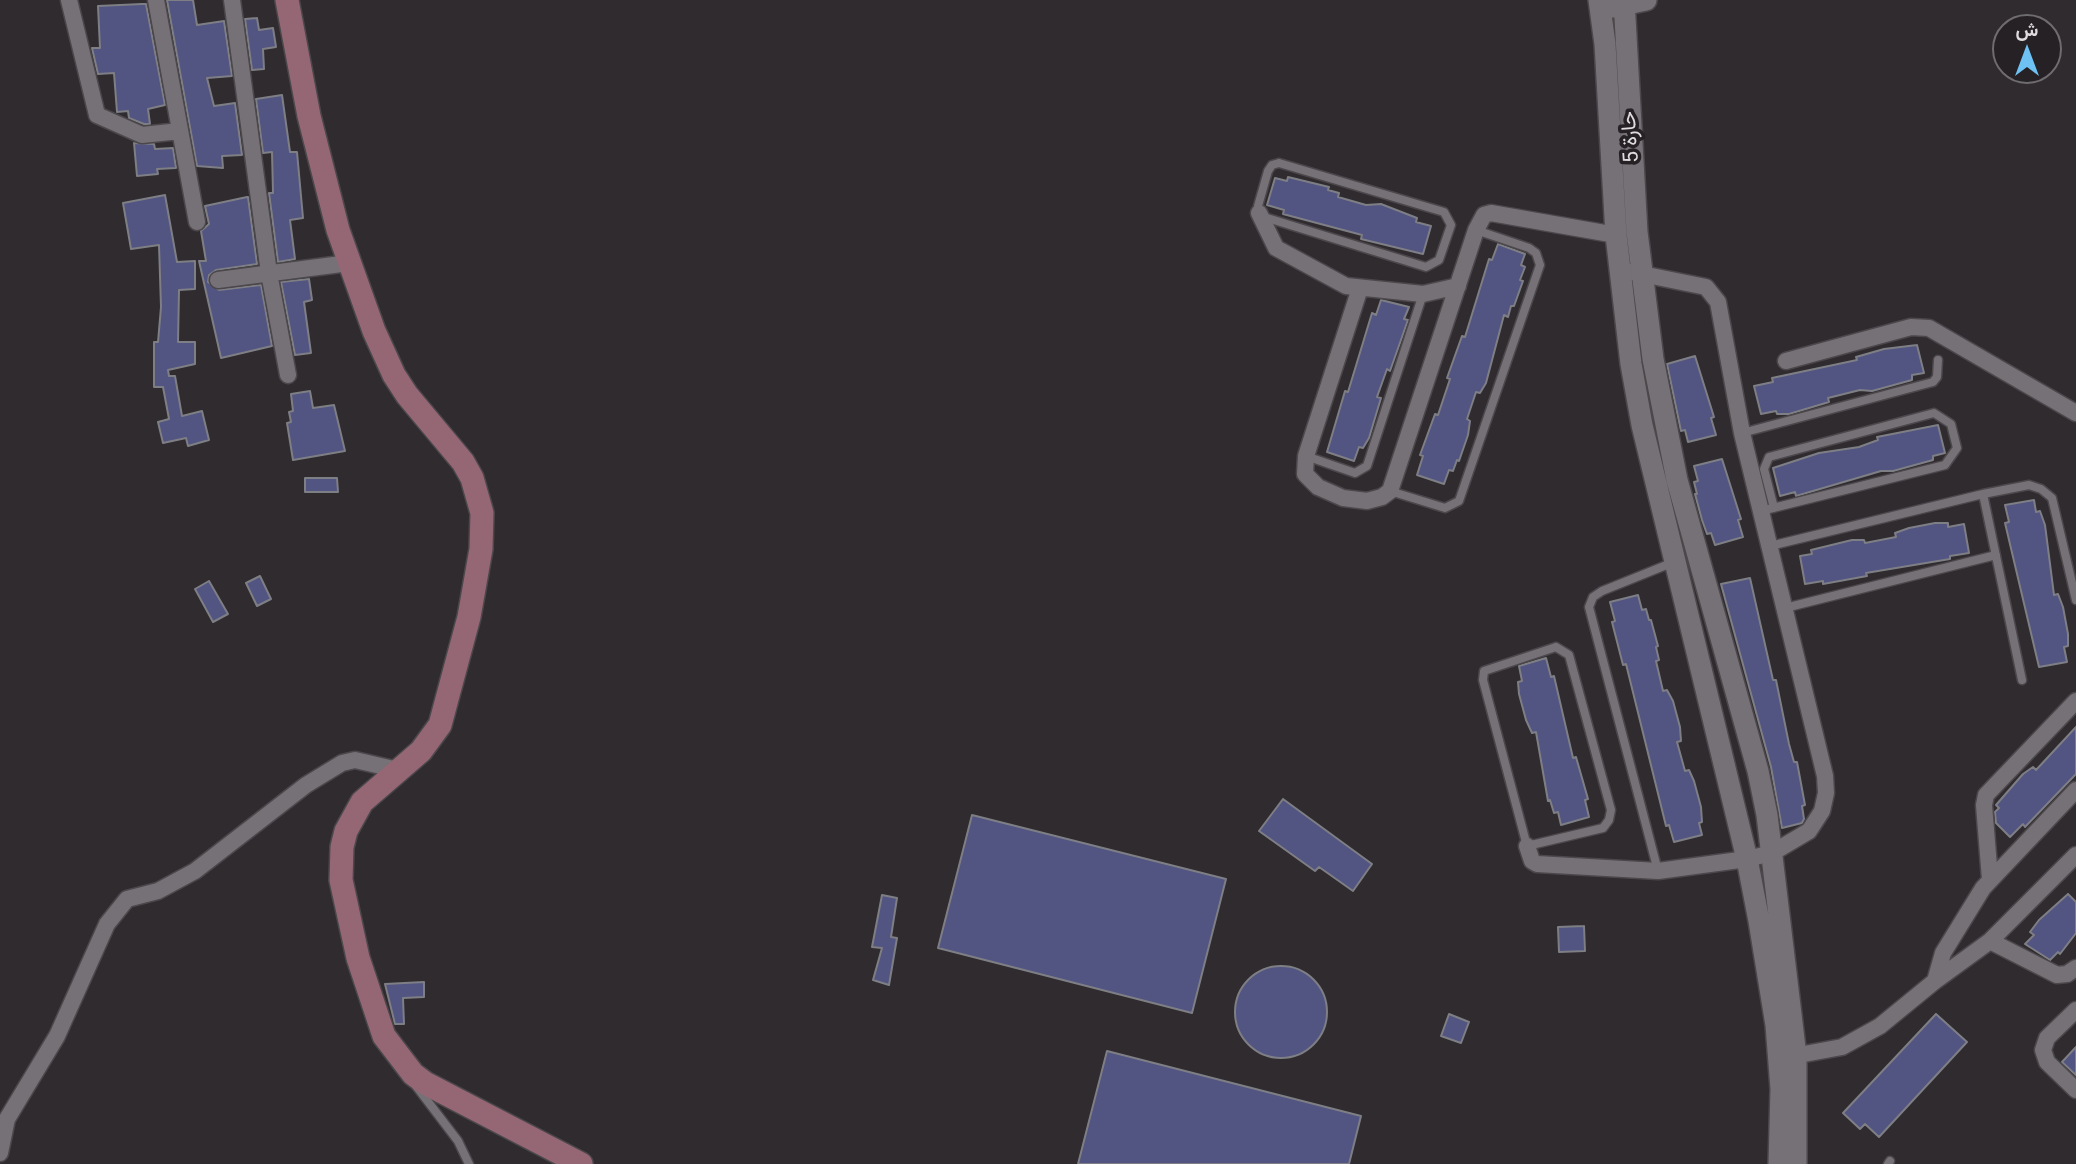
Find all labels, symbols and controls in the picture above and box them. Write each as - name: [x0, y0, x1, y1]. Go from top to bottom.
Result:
- north arrow: [1992, 14, 2062, 84]
- text: ش: [2016, 18, 2038, 41]
- street label: حارة 5: [1617, 110, 1645, 164]

